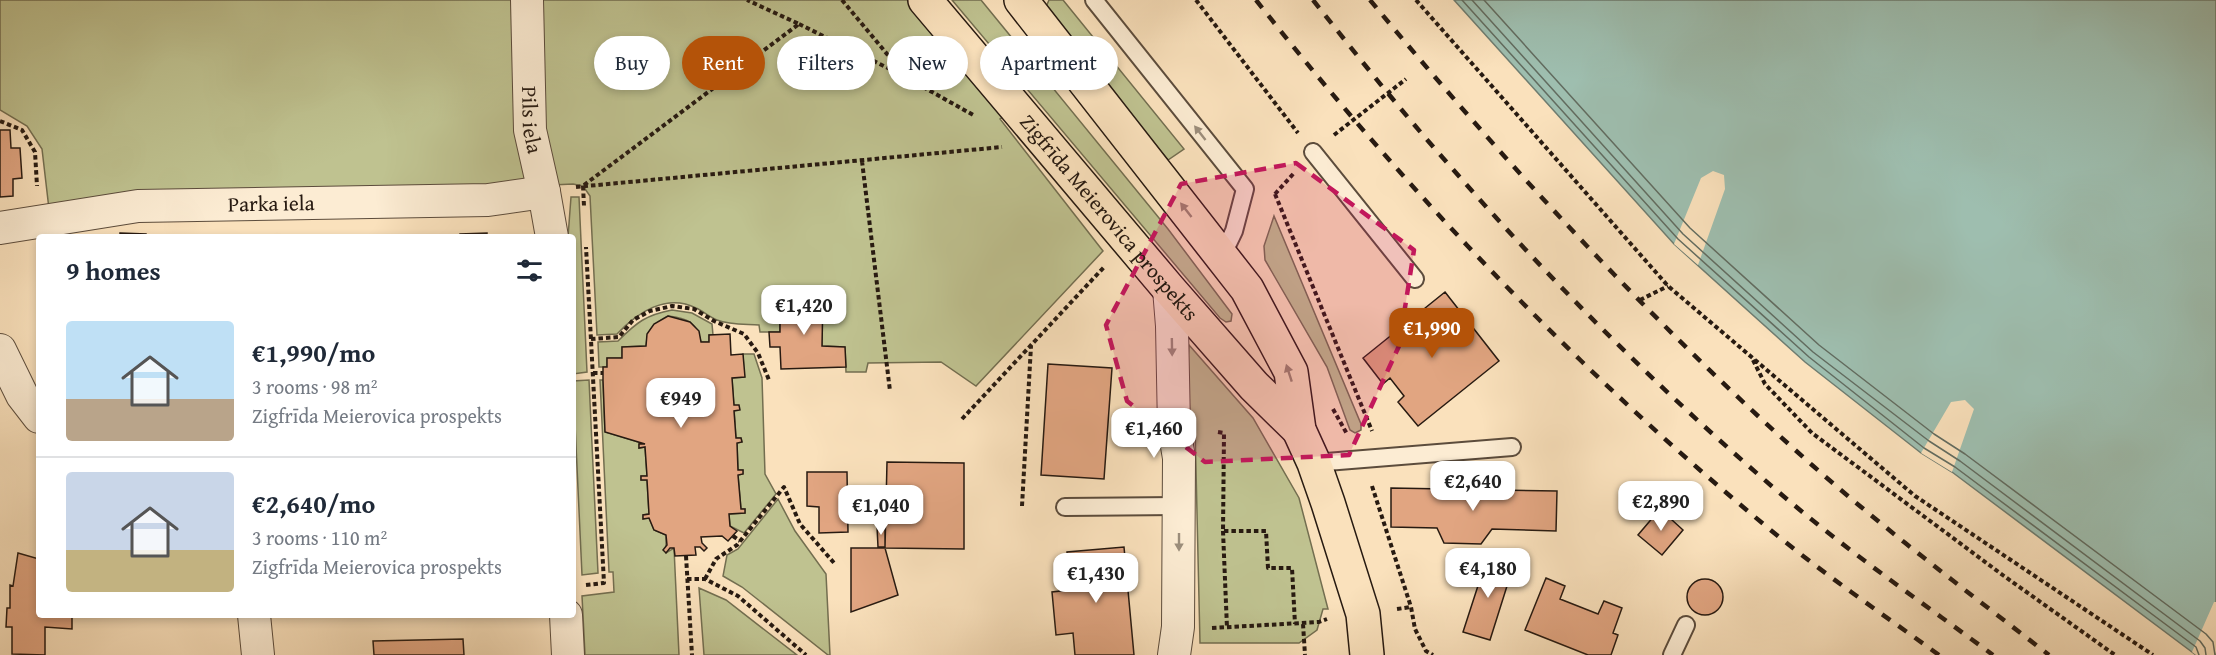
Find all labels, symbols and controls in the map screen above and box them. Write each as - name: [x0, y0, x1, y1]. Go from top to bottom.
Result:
- chip: Buy: [594, 36, 670, 90]
- chip: Rent: [682, 36, 765, 90]
- chip: Filters: [777, 36, 875, 90]
- chip: New: [887, 36, 968, 90]
- chip: Apartment: [980, 36, 1118, 90]
- street label: Pils iela: [514, 86, 551, 157]
- street label: Zigfrīda Meierovica prospekts: [1013, 107, 1206, 328]
- one-way arrow: [1193, 125, 1206, 141]
- street label: Parka iela: [228, 187, 315, 219]
- one-way arrow: [1180, 202, 1192, 217]
- text: 9 homes: [66, 251, 161, 290]
- icon: filters: [513, 254, 546, 287]
- pin: €1,420: [755, 285, 853, 336]
- text: €1,420: [775, 290, 833, 319]
- pin: €1,990: [1383, 308, 1481, 359]
- text: €1,990: [1403, 313, 1461, 342]
- text: €1,990/mo: [252, 333, 375, 372]
- one-way arrow: [1167, 338, 1177, 357]
- icon: home: [114, 345, 186, 417]
- one-way arrow: [1284, 363, 1293, 381]
- text: 3 rooms · 98 m²: [252, 372, 378, 401]
- pin: €949: [645, 378, 717, 429]
- text: €949: [660, 383, 702, 412]
- text: Zigfrīda Meierovica prospekts: [252, 401, 502, 430]
- pin: €1,460: [1105, 408, 1203, 459]
- text: €1,460: [1125, 413, 1183, 442]
- pin: €2,640: [1424, 461, 1522, 512]
- text: €2,640: [1444, 466, 1502, 495]
- pin: €2,890: [1612, 481, 1710, 532]
- text: €2,640/mo: [252, 484, 375, 523]
- pin: €1,040: [832, 485, 930, 536]
- text: €2,890: [1632, 486, 1690, 515]
- text: €1,040: [852, 490, 910, 519]
- icon: home: [114, 496, 186, 568]
- text: 3 rooms · 110 m²: [252, 523, 387, 552]
- one-way arrow: [1174, 532, 1184, 551]
- pin: €4,180: [1439, 548, 1537, 599]
- text: Zigfrīda Meierovica prospekts: [252, 552, 502, 581]
- pin: €1,430: [1047, 553, 1145, 604]
- text: €4,180: [1459, 553, 1517, 582]
- text: €1,430: [1067, 558, 1125, 587]

